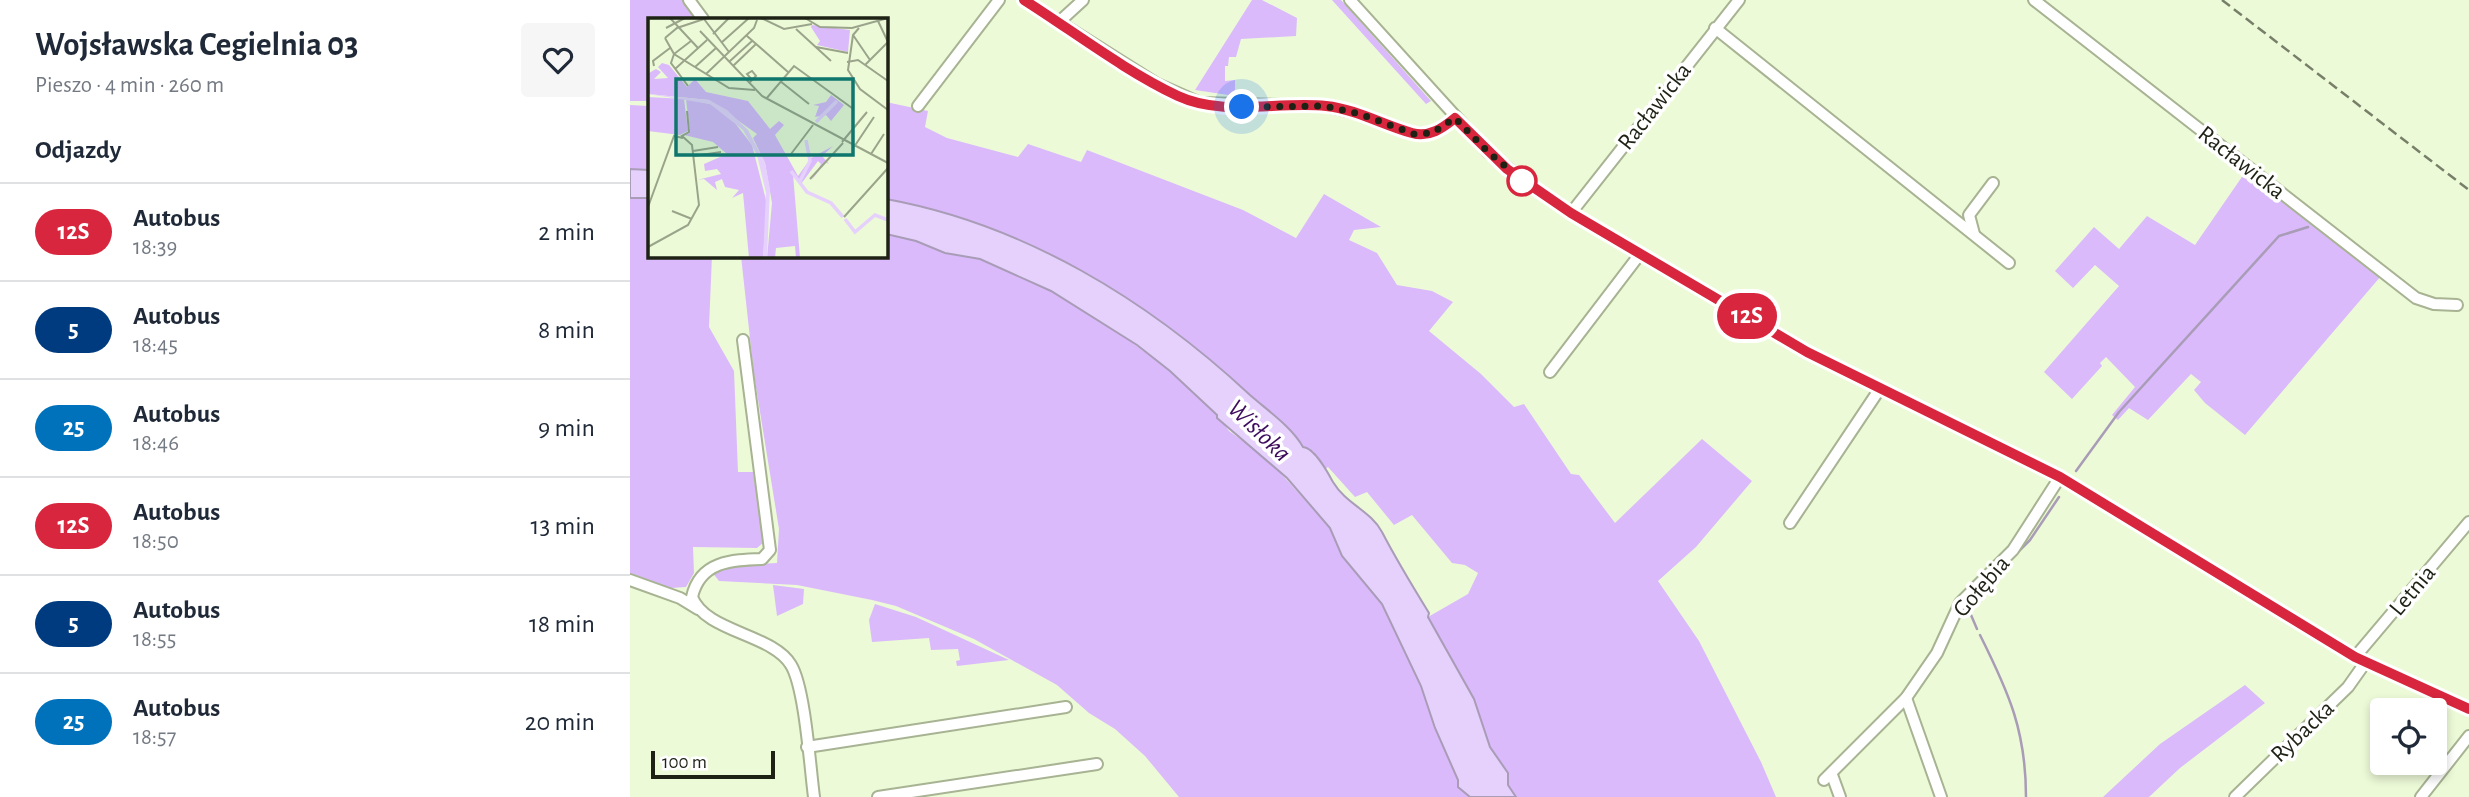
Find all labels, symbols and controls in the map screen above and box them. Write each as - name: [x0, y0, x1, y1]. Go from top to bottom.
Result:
- inset map: [648, 18, 887, 257]
- button: heart: [521, 23, 595, 97]
- text: Wojsławska Cegielnia 03: [35, 29, 359, 62]
- street label: Racławicka: [1614, 59, 1696, 155]
- text: Pieszo · 4 min · 260 m: [35, 74, 224, 97]
- your location: [1224, 89, 1259, 124]
- street label: Racławicka: [2193, 122, 2289, 204]
- text: Odjazdy: [35, 137, 121, 163]
- unlabelled marker: [1507, 166, 1537, 196]
- text: Autobus: [133, 205, 220, 231]
- text: 2 min: [538, 219, 595, 245]
- text: 12S: [58, 220, 89, 244]
- text: 18:39: [133, 236, 177, 259]
- line badge: 12S: [1707, 293, 1787, 339]
- text: Autobus: [133, 303, 220, 329]
- text: 12S: [1731, 304, 1763, 328]
- text: 8 min: [538, 317, 595, 343]
- text: 5: [68, 318, 79, 342]
- text: 18:45: [133, 334, 178, 357]
- water label: Wisłoka: [1223, 395, 1296, 467]
- text: Autobus: [133, 401, 220, 427]
- text: 9 min: [538, 415, 595, 441]
- text: 25: [63, 416, 84, 440]
- text: 18:46: [133, 432, 179, 455]
- text: Autobus: [133, 499, 220, 525]
- text: 13 min: [531, 513, 595, 539]
- text: 12S: [58, 514, 89, 538]
- text: 18:50: [133, 530, 179, 553]
- street label: Gołębia: [1949, 552, 2015, 622]
- street label: Letnia: [2385, 561, 2440, 620]
- text: Autobus: [133, 597, 220, 623]
- text: 18 min: [529, 611, 595, 637]
- text: 5: [68, 612, 79, 636]
- text: 18:55: [133, 628, 176, 651]
- text: Autobus: [133, 695, 220, 721]
- street label: Rybacka: [2267, 696, 2339, 767]
- map controls: [2370, 698, 2447, 775]
- button: locate: [2370, 698, 2447, 775]
- text: 20 min: [525, 709, 595, 735]
- text: 25: [63, 710, 84, 734]
- text: 18:57: [133, 726, 176, 749]
- scale bar: [651, 748, 775, 780]
- text: 100 m: [662, 753, 707, 772]

